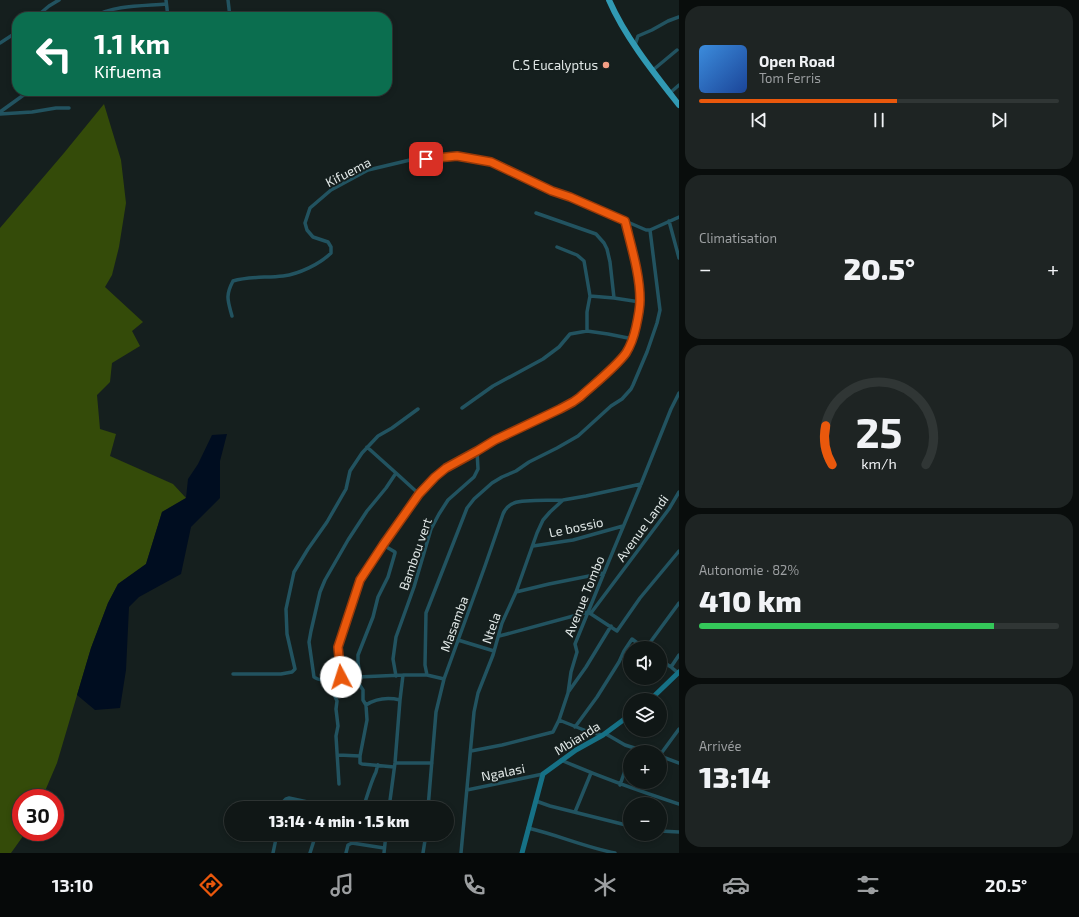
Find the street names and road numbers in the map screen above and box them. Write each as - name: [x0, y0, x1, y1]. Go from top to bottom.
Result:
- street label: Kifuema: [323, 154, 373, 190]
- street label: Avenue Landi: [612, 492, 672, 564]
- street label: Le bossio: [547, 513, 605, 541]
- street label: Bambou vert: [395, 516, 435, 592]
- street label: Avenue Tombo: [561, 553, 607, 639]
- street label: Masamba: [437, 594, 471, 654]
- street label: Ntela: [478, 610, 504, 646]
- street label: Mbianda: [551, 718, 603, 758]
- street label: Ngalasi: [480, 760, 526, 784]

